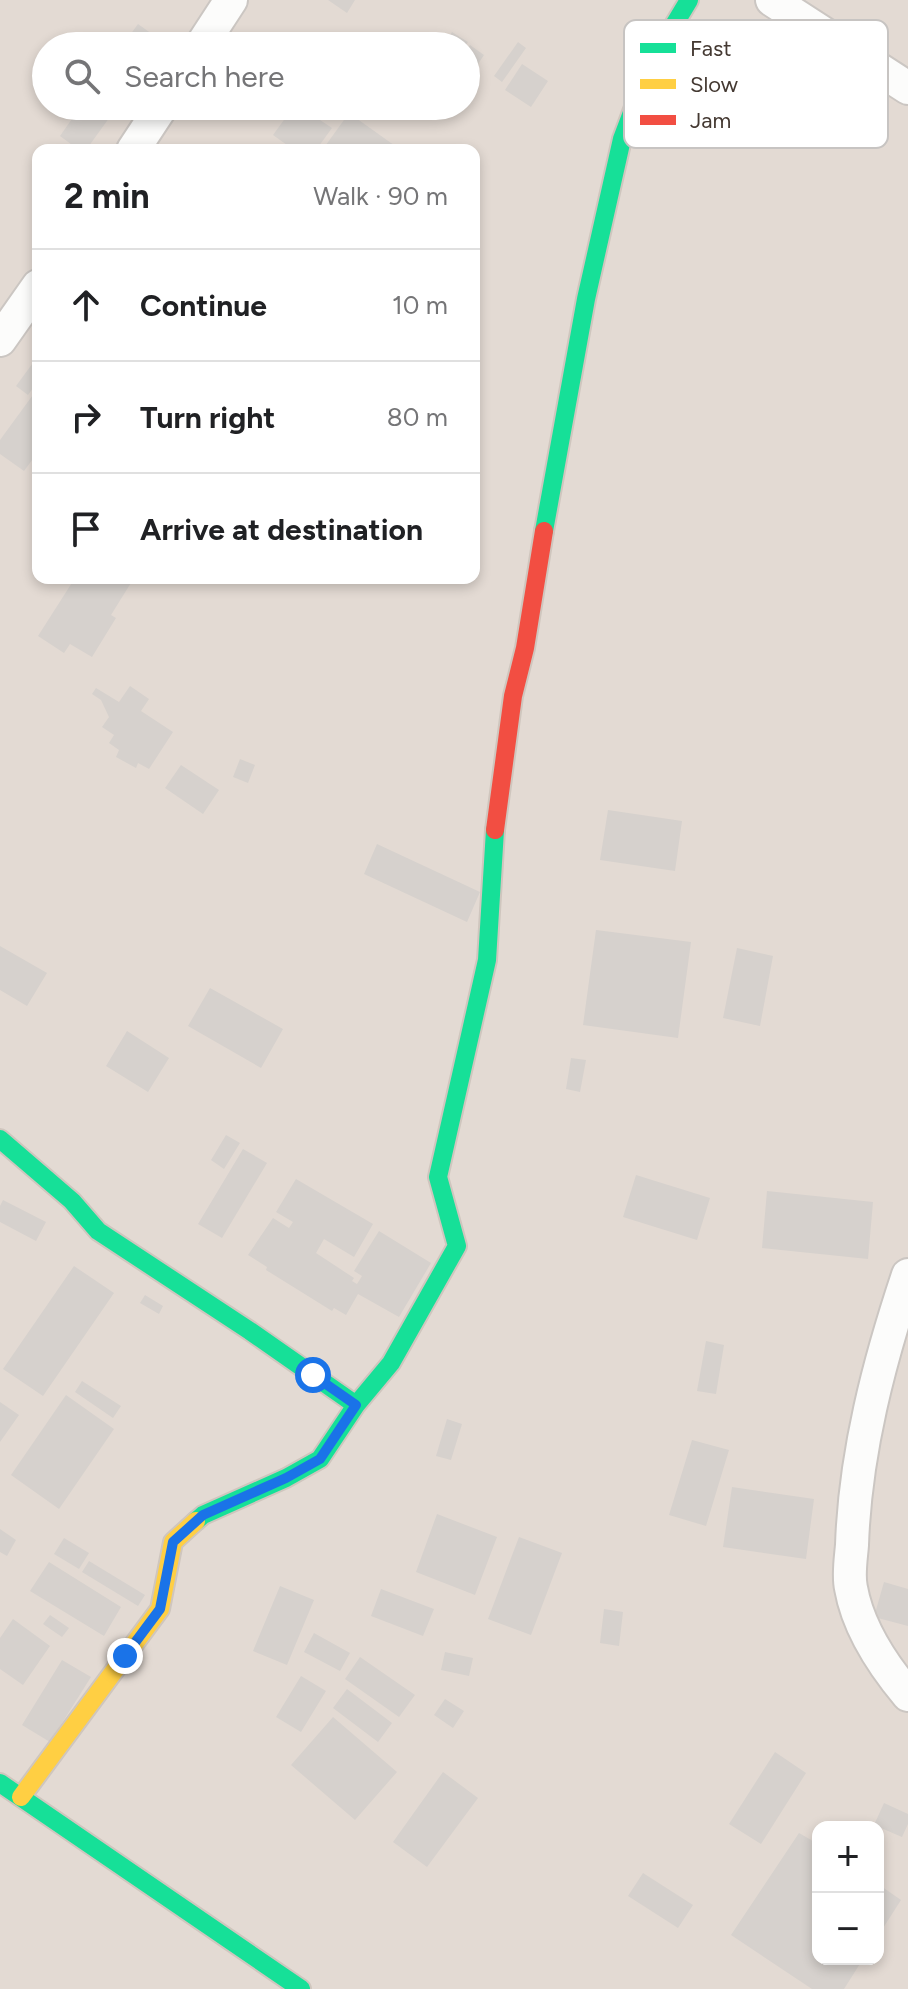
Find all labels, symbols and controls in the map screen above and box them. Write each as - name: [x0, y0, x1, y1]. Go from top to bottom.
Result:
- legend: [624, 20, 888, 148]
- search box: [32, 32, 480, 120]
- text: Fast: [690, 35, 732, 62]
- icon: search: [60, 54, 104, 98]
- text: Search here: [124, 58, 284, 95]
- text: Slow: [690, 71, 739, 98]
- text: Jam: [690, 107, 731, 134]
- text: 2 min: [64, 176, 150, 217]
- text: Walk · 90 m: [313, 180, 448, 212]
- icon: ahead: [64, 283, 108, 327]
- text: Continue: [140, 287, 267, 324]
- text: 10 m: [392, 289, 448, 321]
- icon: right: [64, 395, 108, 439]
- text: Turn right: [140, 399, 275, 436]
- text: 80 m: [387, 401, 448, 433]
- icon: arrive: [64, 507, 108, 551]
- text: Arrive at destination: [140, 511, 423, 548]
- route start: [295, 1357, 331, 1393]
- route end: [107, 1638, 143, 1674]
- map controls: [812, 1821, 884, 1965]
- button: +: [812, 1821, 884, 1893]
- button: −: [812, 1893, 884, 1965]

